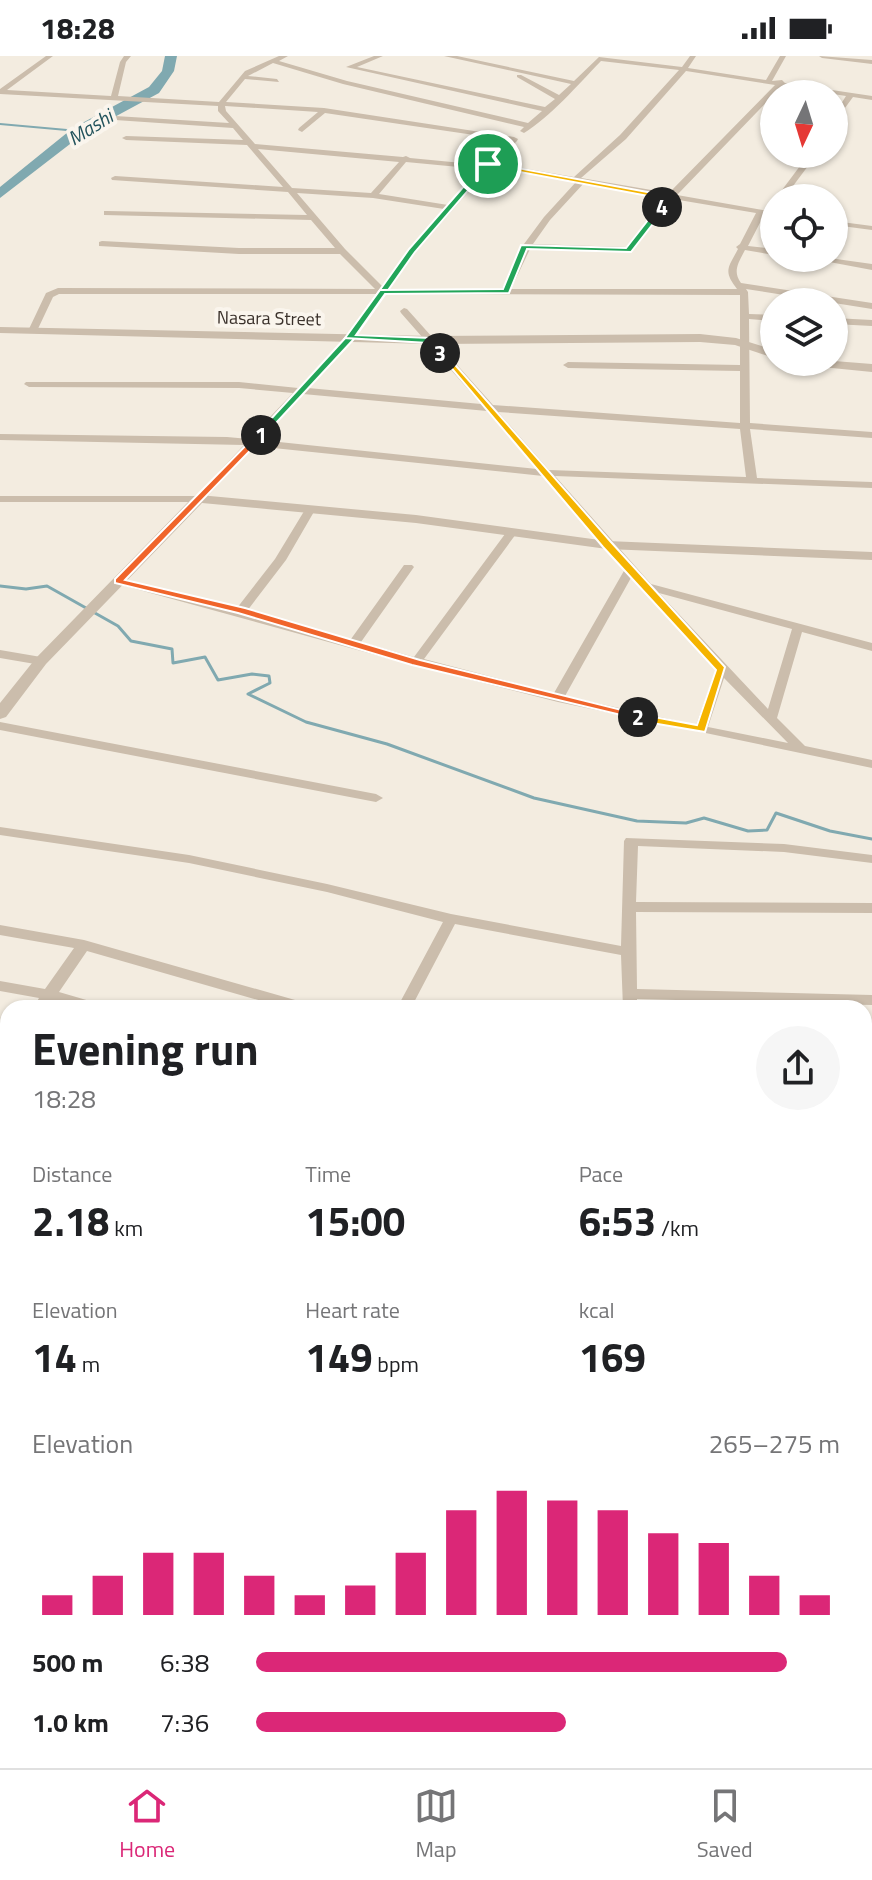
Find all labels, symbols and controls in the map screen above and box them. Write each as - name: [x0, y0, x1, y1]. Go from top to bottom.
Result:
- text: 18:28: [40, 5, 115, 51]
- north arrow: [760, 80, 848, 168]
- map controls: [760, 80, 848, 376]
- water label: Mashi: [61, 100, 121, 153]
- pin: [454, 130, 522, 198]
- icon: arrive: [466, 142, 510, 186]
- button: locate: [760, 184, 848, 272]
- pin: 4: [642, 187, 682, 227]
- text: 4: [656, 190, 668, 224]
- button: layers: [760, 288, 848, 376]
- street label: Nasara Street: [217, 304, 322, 332]
- pin: 3: [420, 333, 460, 373]
- text: 3: [434, 336, 446, 370]
- pin: 1: [241, 415, 281, 455]
- text: 1: [255, 418, 267, 452]
- pin: 2: [618, 697, 658, 737]
- text: 2: [632, 700, 644, 734]
- text: Evening run: [32, 1015, 259, 1082]
- button: share: [756, 1026, 840, 1110]
- text: 18:28: [32, 1079, 96, 1118]
- text: Distance: [32, 1157, 112, 1191]
- text: Time: [305, 1157, 351, 1191]
- text: Pace: [579, 1157, 623, 1191]
- text: 2.18: [32, 1191, 109, 1252]
- text: 15:00: [305, 1191, 405, 1252]
- text: 6:53: [579, 1191, 656, 1252]
- text: km: [109, 1211, 143, 1245]
- text: /km: [656, 1211, 699, 1245]
- text: Elevation: [32, 1293, 118, 1327]
- text: Heart rate: [305, 1293, 400, 1327]
- text: kcal: [579, 1293, 615, 1327]
- text: 14: [32, 1327, 77, 1388]
- text: 149: [305, 1327, 373, 1388]
- text: 169: [579, 1327, 646, 1388]
- text: m: [77, 1347, 100, 1381]
- text: bpm: [373, 1347, 419, 1381]
- text: Elevation: [32, 1424, 133, 1463]
- text: 265–275 m: [709, 1424, 840, 1463]
- text: 500 m: [32, 1643, 103, 1682]
- text: 6:38: [160, 1643, 209, 1682]
- text: 1.0 km: [32, 1703, 109, 1742]
- text: 7:36: [160, 1703, 209, 1742]
- tab: Home: [119, 1784, 175, 1866]
- tab: Map: [414, 1784, 458, 1866]
- tab: Saved: [697, 1784, 753, 1866]

